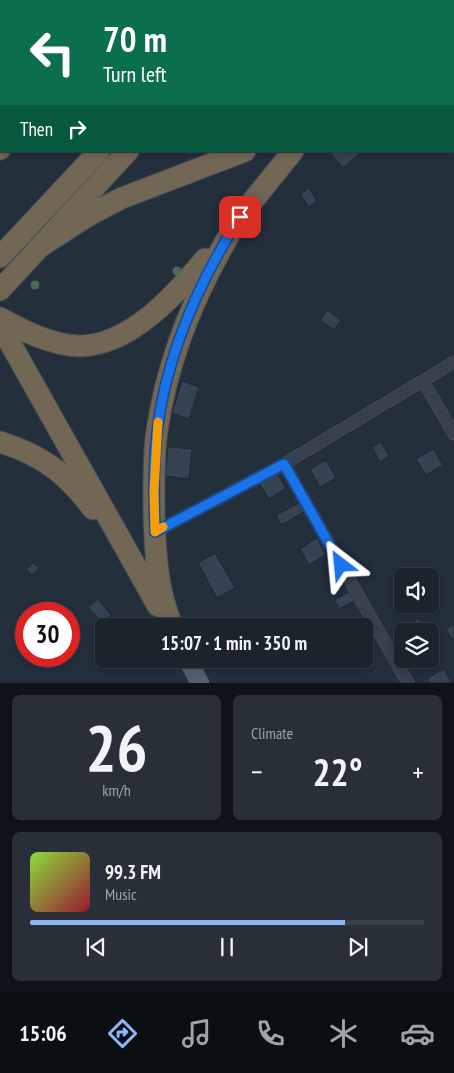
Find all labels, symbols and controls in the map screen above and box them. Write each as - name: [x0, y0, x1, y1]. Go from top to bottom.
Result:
- text: 70 m: [103, 16, 167, 62]
- icon: left: [20, 20, 85, 85]
- text: Turn left: [103, 60, 167, 88]
- icon: right: [63, 115, 91, 143]
- text: Then: [20, 117, 53, 141]
- pin: [219, 196, 261, 238]
- icon: arrive: [226, 203, 254, 231]
- position arrow: [314, 538, 366, 590]
- map controls: [394, 568, 439, 668]
- button: sound: [394, 568, 439, 613]
- speed limit sign: 30: [15, 602, 80, 667]
- button: layers: [394, 623, 439, 668]
- text: 15:07 · 1 min · 350 m: [161, 631, 307, 655]
- text: 26: [85, 705, 148, 789]
- text: Climate: [251, 723, 293, 743]
- text: 22°: [312, 747, 363, 796]
- text: −: [251, 753, 263, 790]
- text: +: [412, 753, 424, 790]
- text: km/h: [102, 780, 131, 800]
- text: 99.3 FM: [105, 860, 161, 884]
- text: Music: [105, 884, 137, 904]
- icon: previous: [82, 933, 110, 961]
- icon: pause: [213, 933, 241, 961]
- icon: next: [344, 933, 372, 961]
- icon: directions: [105, 1016, 140, 1051]
- icon: music: [179, 1016, 214, 1051]
- icon: phone: [253, 1016, 288, 1051]
- icon: climate: [326, 1016, 361, 1051]
- icon: car: [400, 1016, 435, 1051]
- text: 15:06: [19, 1019, 67, 1047]

